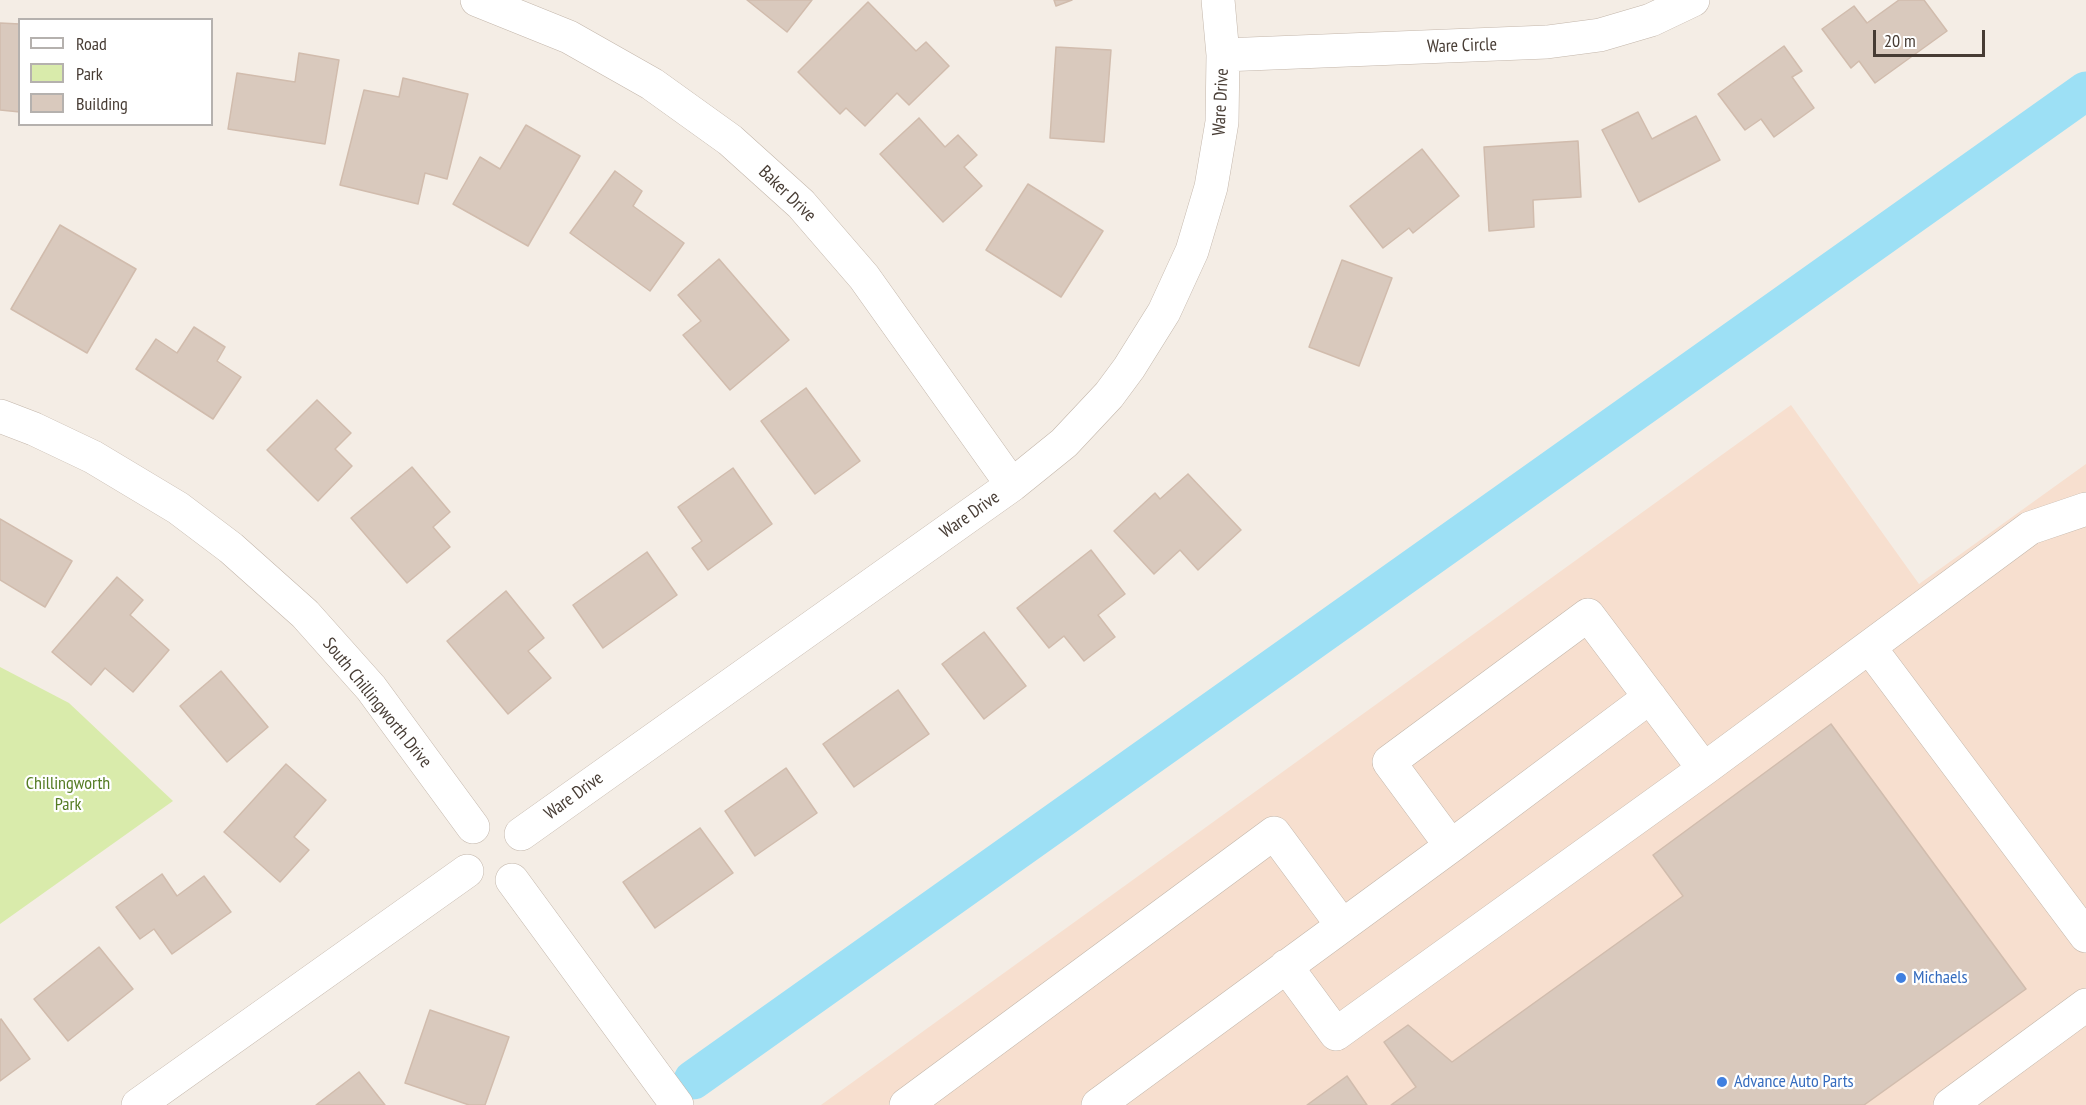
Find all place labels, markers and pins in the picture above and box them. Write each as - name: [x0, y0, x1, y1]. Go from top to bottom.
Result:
- place label: Michaels: [1913, 967, 1968, 989]
- marker: Michaels: [1894, 971, 1908, 985]
- place label: Advance Auto Parts: [1734, 1071, 1854, 1093]
- marker: Advance Auto Parts: [1715, 1075, 1729, 1089]

